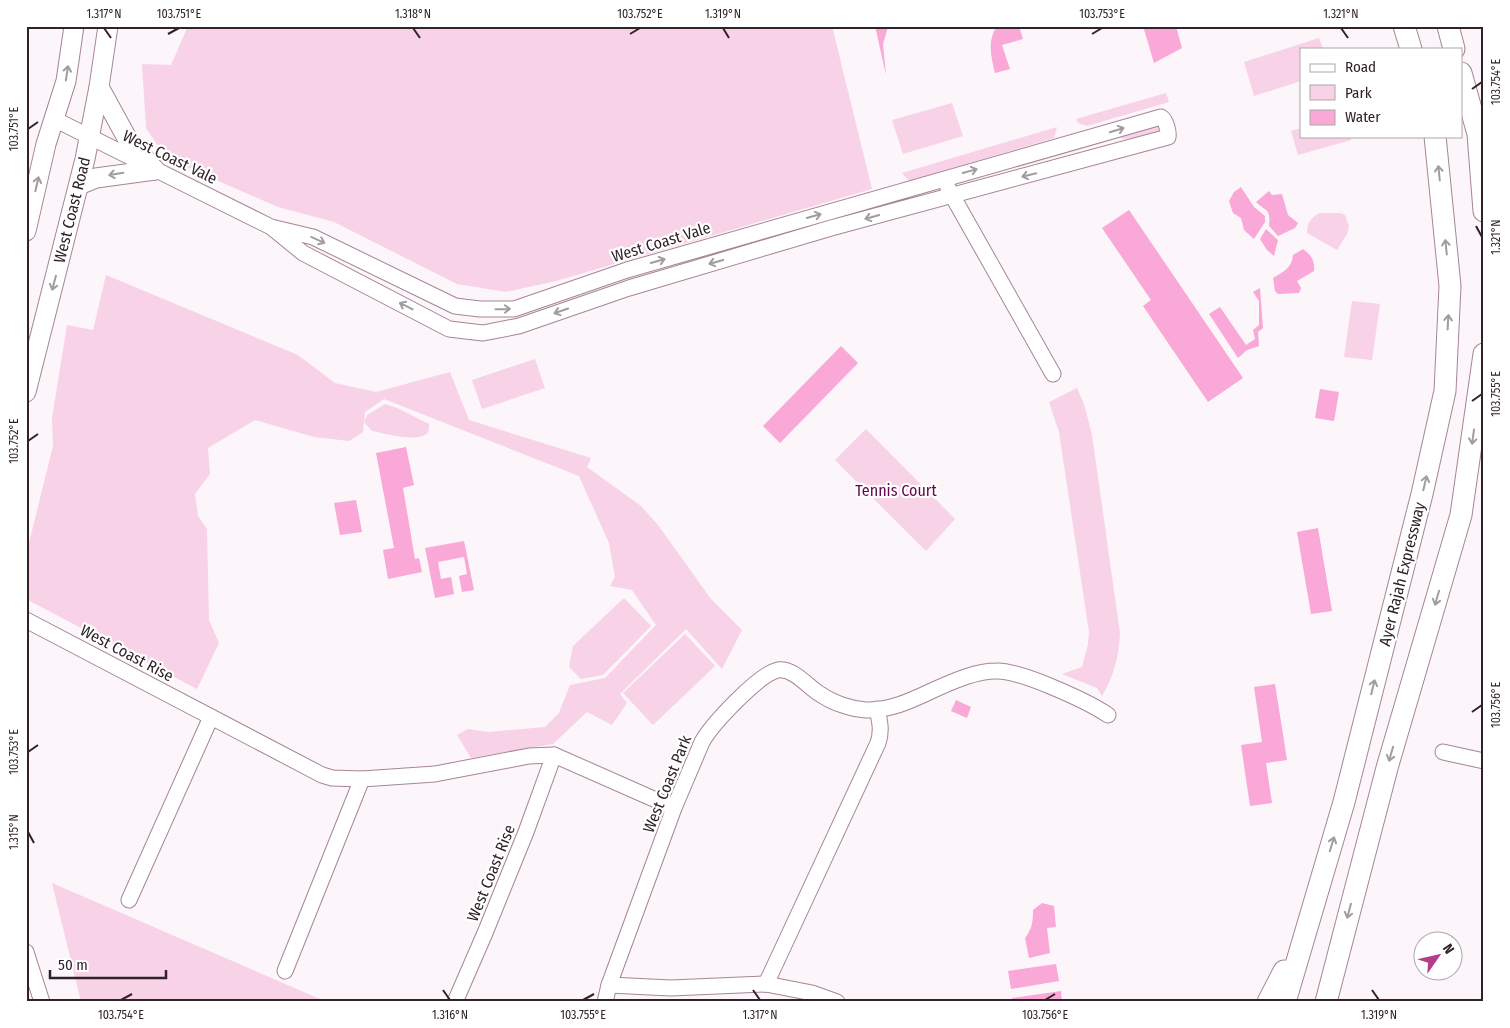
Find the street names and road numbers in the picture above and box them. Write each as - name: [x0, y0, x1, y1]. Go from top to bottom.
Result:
- street label: West Coast Vale: [120, 126, 220, 188]
- street label: West Coast Road: [50, 155, 94, 265]
- street label: West Coast Vale: [609, 218, 713, 266]
- street label: Ayer Rajah Expressway: [1375, 499, 1429, 648]
- street label: West Coast Rise: [77, 621, 177, 686]
- street label: West Coast Park: [639, 732, 695, 836]
- street label: West Coast Rise: [463, 822, 519, 924]

